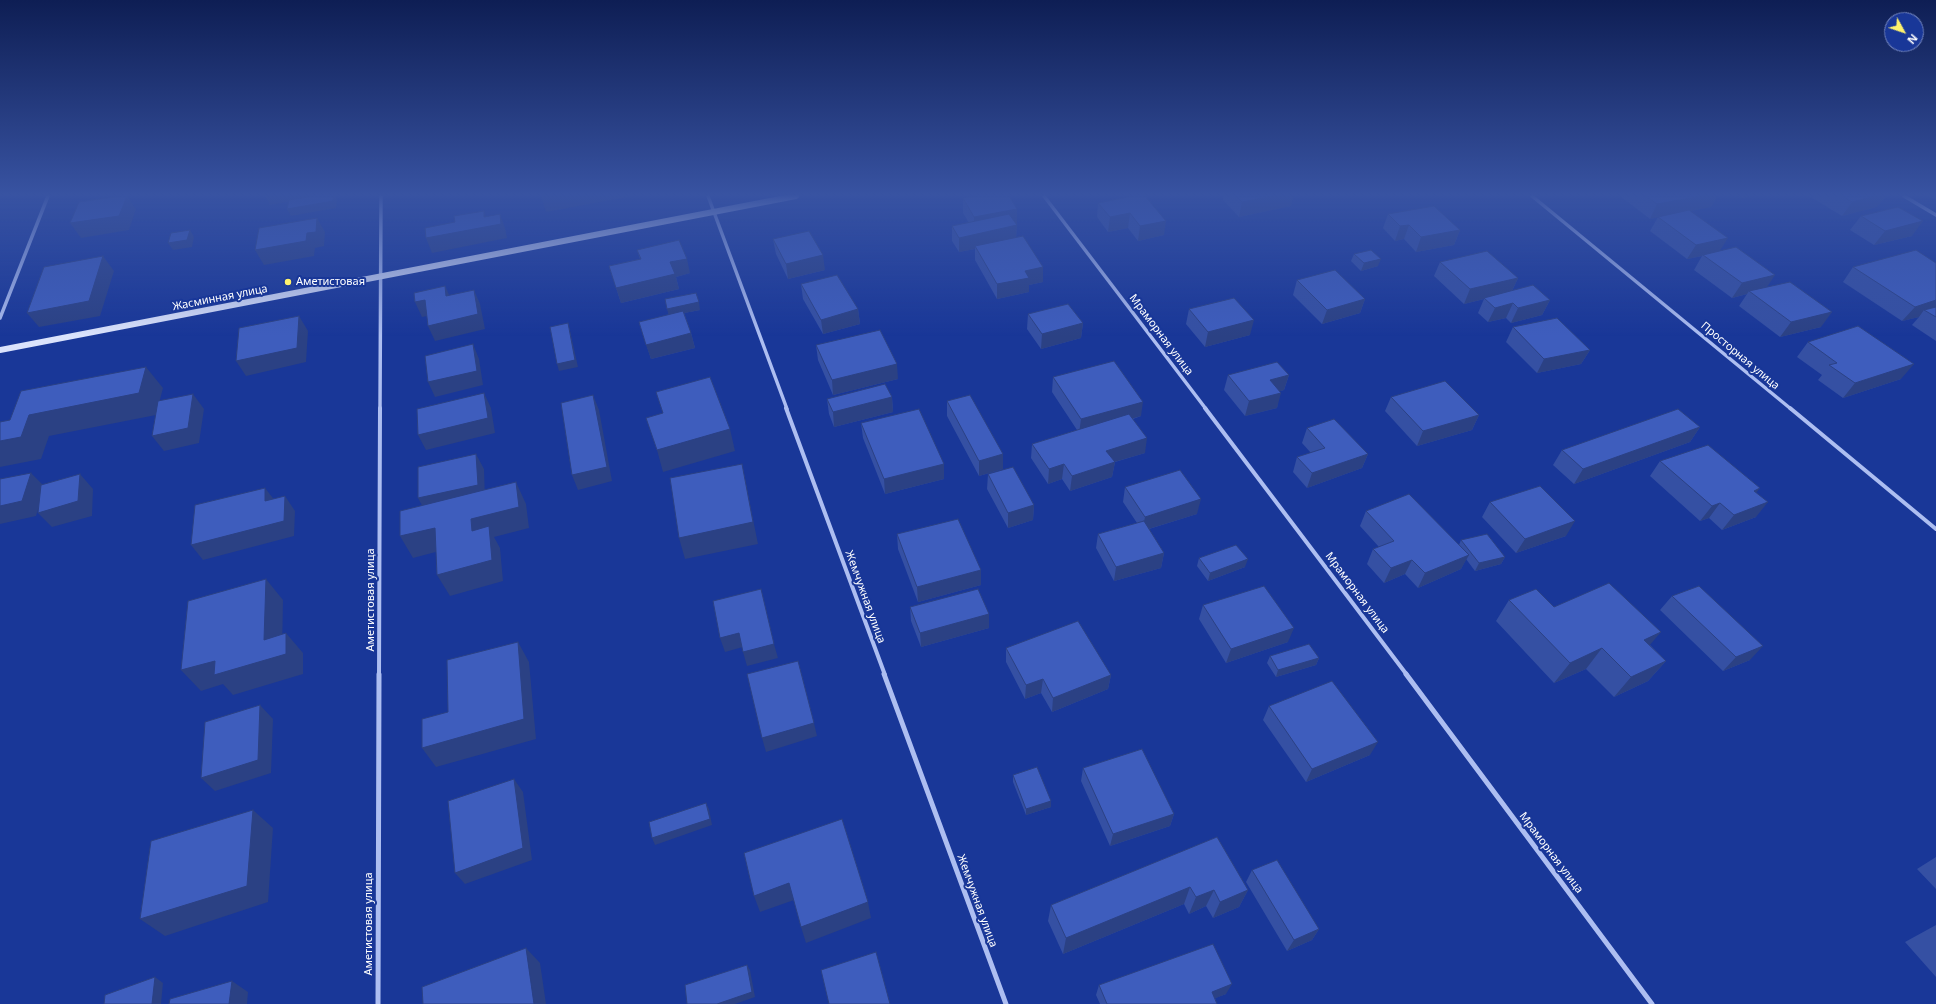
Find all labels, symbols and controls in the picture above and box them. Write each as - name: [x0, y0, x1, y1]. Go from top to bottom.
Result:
- north arrow: [1884, 12, 1924, 52]
- text: N: [1904, 31, 1921, 48]
- place label: Аметистовая: [296, 275, 365, 289]
- marker: Аметистовая: [283, 277, 293, 287]
- street label: Жасминная улица: [171, 282, 269, 314]
- street label: Мраморная улица: [1126, 292, 1196, 378]
- street label: Просторная улица: [1698, 319, 1782, 393]
- street label: Аметистовая улица: [364, 548, 378, 652]
- street label: Жемчужная улица: [842, 549, 888, 645]
- street label: Мраморная улица: [1322, 550, 1392, 636]
- street label: Мраморная улица: [1516, 810, 1586, 896]
- street label: Жемчужная улица: [954, 853, 1000, 949]
- street label: Аметистовая улица: [362, 872, 376, 976]

